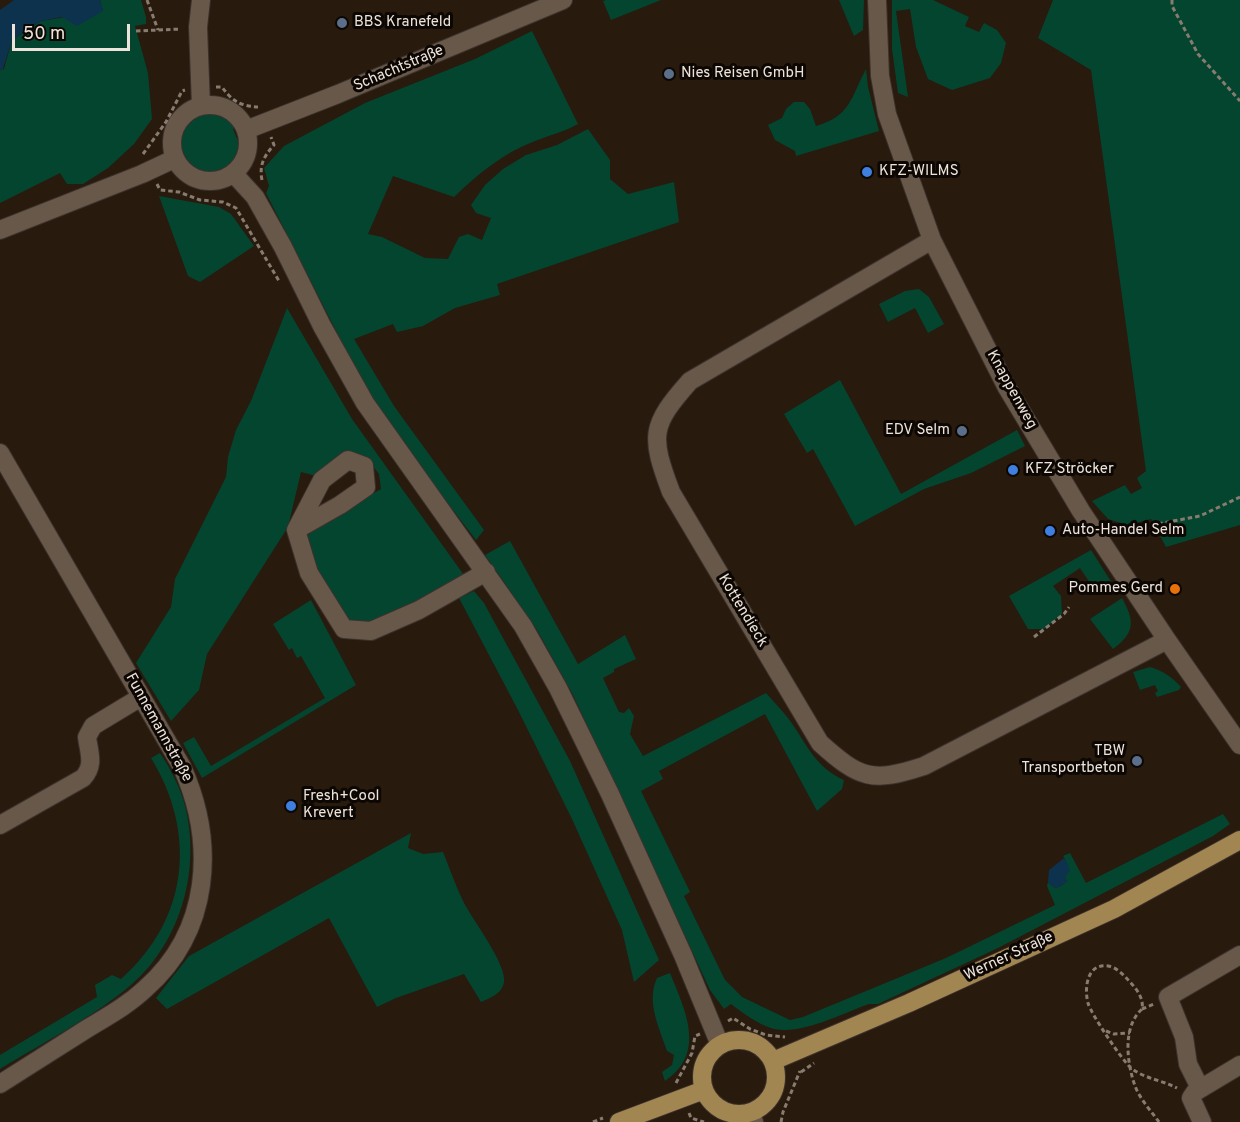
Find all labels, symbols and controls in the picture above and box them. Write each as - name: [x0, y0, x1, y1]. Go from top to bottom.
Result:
- scale bar: [15, 12, 134, 50]
- place label: BBS Kranefeld: [354, 14, 451, 32]
- marker: BBS Kranefeld: [335, 16, 349, 30]
- text: 50 m: [23, 23, 65, 46]
- street label: Schachtstraße: [351, 42, 447, 96]
- place label: Nies Reisen GmbH: [681, 65, 804, 83]
- marker: Nies Reisen GmbH: [662, 67, 676, 81]
- place label: KFZ-WILMS: [879, 163, 959, 181]
- marker: KFZ-WILMS: [860, 165, 874, 179]
- street label: Knappenweg: [982, 347, 1040, 433]
- place label: EDV Selm: [885, 422, 950, 440]
- marker: EDV Selm: [955, 424, 969, 438]
- place label: KFZ Ströcker: [1025, 461, 1114, 479]
- marker: KFZ Ströcker: [1006, 463, 1020, 477]
- place label: Auto-Handel Selm: [1062, 522, 1185, 540]
- marker: Auto-Handel Selm: [1043, 524, 1057, 538]
- street label: Kottendieck: [713, 571, 771, 651]
- place label: Pommes Gerd: [1068, 580, 1163, 598]
- marker: Pommes Gerd: [1168, 582, 1182, 596]
- street label: Funnemannstraße: [121, 670, 195, 786]
- place label: TBW Transportbeton: [1021, 743, 1125, 778]
- marker: TBW Transportbeton: [1130, 754, 1144, 768]
- place label: Fresh+Cool Krevert: [303, 788, 380, 823]
- marker: Fresh+Cool Krevert: [284, 799, 298, 813]
- street label: Werner Straße: [962, 929, 1056, 985]

